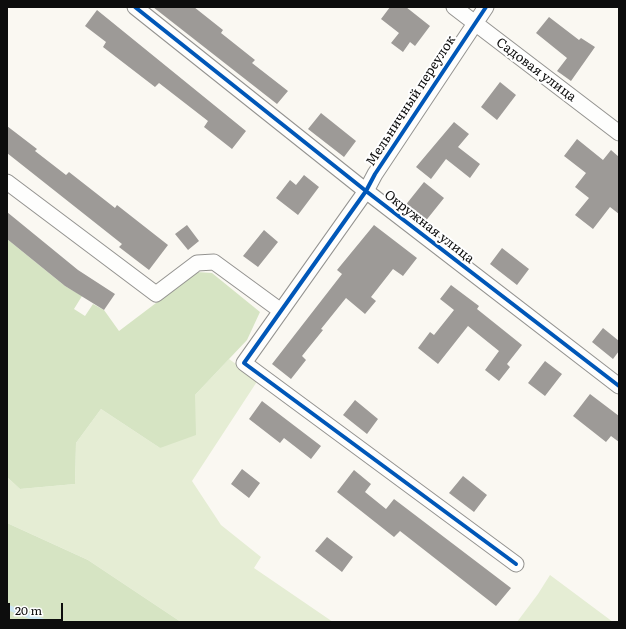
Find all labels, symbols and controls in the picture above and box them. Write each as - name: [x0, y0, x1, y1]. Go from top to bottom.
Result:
- street label: Мельничный переулок: [363, 33, 459, 169]
- street label: Садовая улица: [493, 35, 579, 105]
- street label: Окружная улица: [381, 187, 477, 267]
- scale bar: [10, 595, 65, 621]
- text: 20 m: [15, 601, 42, 619]

